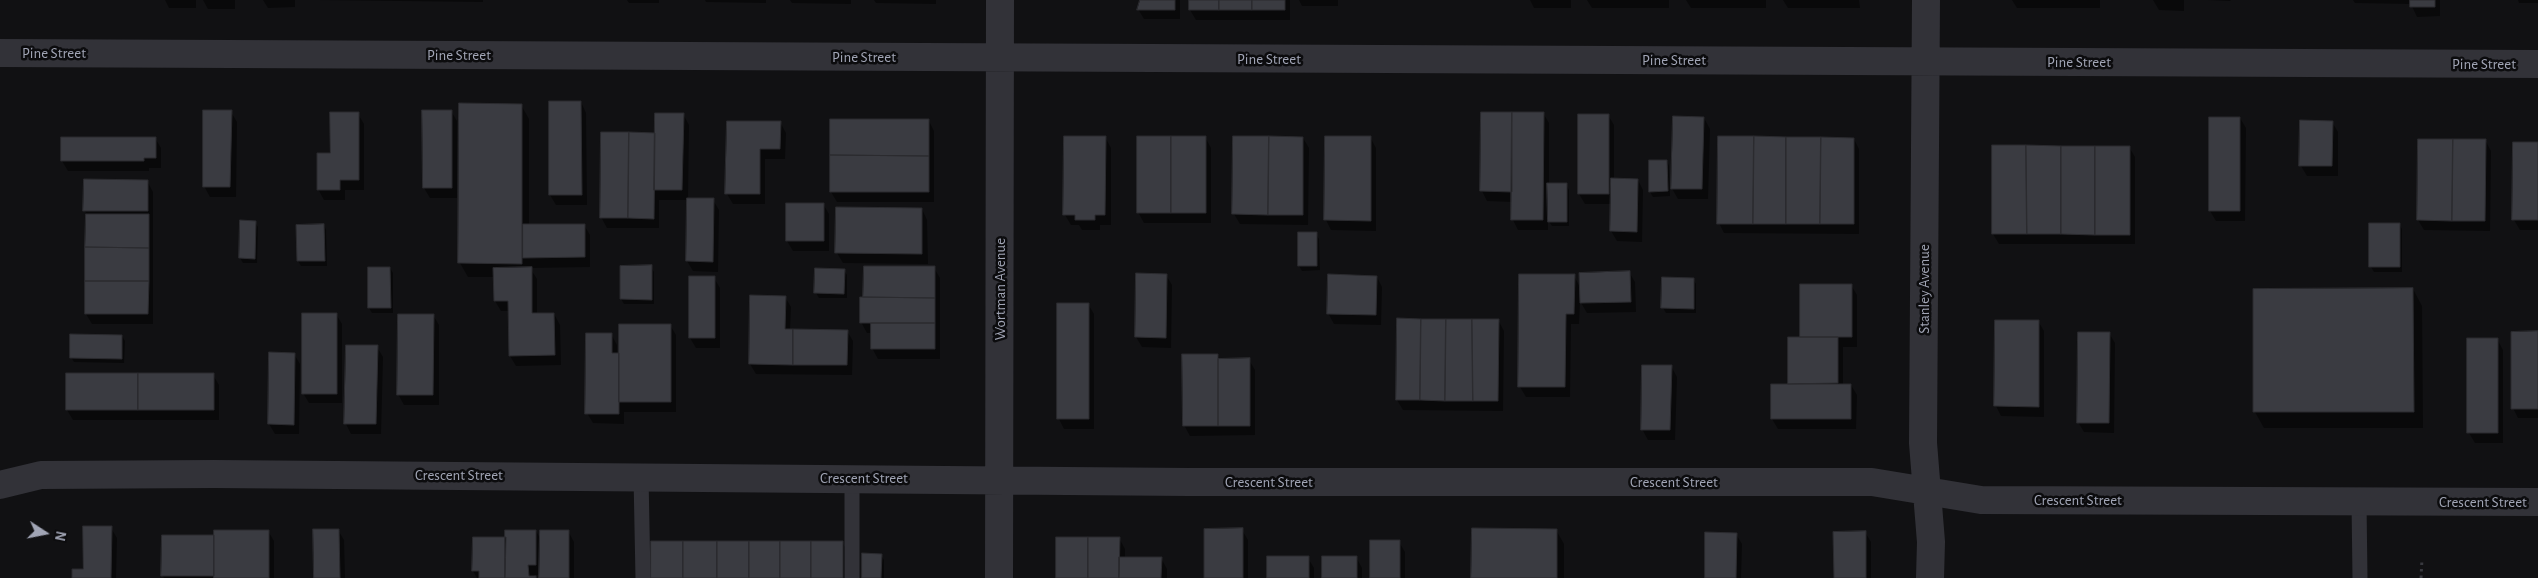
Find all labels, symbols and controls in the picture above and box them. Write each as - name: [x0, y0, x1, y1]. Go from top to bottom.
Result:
- street label: Pine Street: [22, 44, 86, 62]
- street label: Pine Street: [427, 46, 491, 64]
- street label: Pine Street: [832, 48, 896, 66]
- street label: Pine Street: [1237, 50, 1301, 68]
- street label: Pine Street: [1642, 51, 1706, 69]
- street label: Pine Street: [2047, 53, 2111, 71]
- street label: Pine Street: [2452, 55, 2516, 73]
- street label: Wortman Avenue: [991, 238, 1009, 340]
- street label: Stanley Avenue: [1915, 244, 1933, 334]
- street label: Crescent Street: [415, 466, 503, 484]
- street label: Crescent Street: [820, 469, 908, 487]
- street label: Crescent Street: [1225, 473, 1313, 491]
- street label: Crescent Street: [1630, 473, 1718, 491]
- street label: Crescent Street: [2034, 491, 2122, 509]
- street label: Crescent Street: [2439, 493, 2527, 511]
- north arrow: [20, 508, 70, 558]
- text: N: [52, 530, 68, 542]

